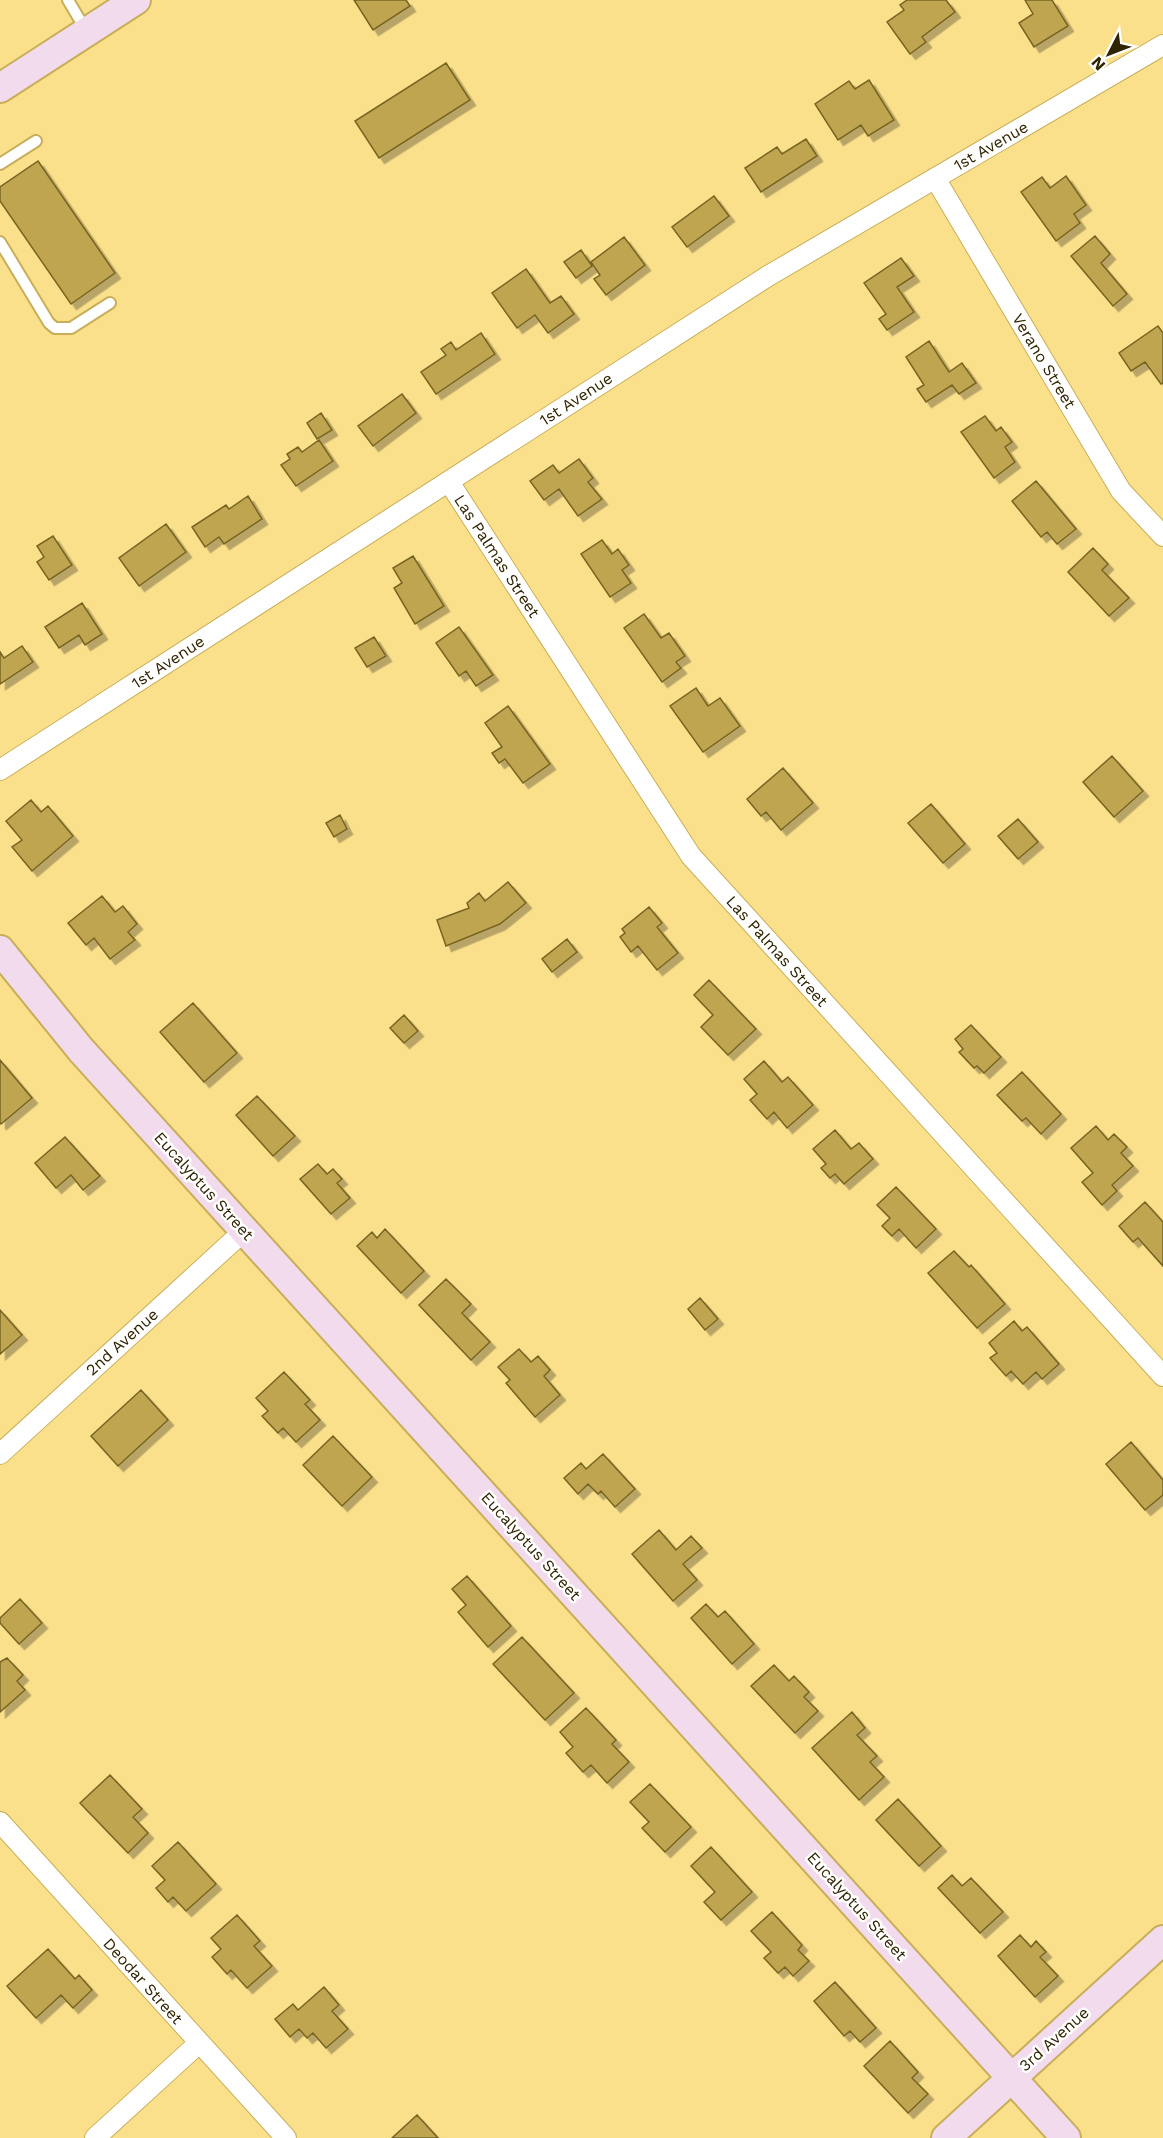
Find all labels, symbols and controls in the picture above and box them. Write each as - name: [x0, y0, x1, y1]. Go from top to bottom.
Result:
- north arrow: [1079, 24, 1139, 84]
- text: N: [1087, 53, 1109, 74]
- street label: 1st Avenue: [950, 117, 1032, 175]
- street label: Verano Street: [1008, 310, 1080, 412]
- street label: 1st Avenue: [536, 368, 616, 430]
- street label: Las Palmas Street: [450, 491, 544, 621]
- street label: 1st Avenue: [128, 631, 208, 693]
- street label: Las Palmas Street: [722, 892, 832, 1011]
- street label: Eucalyptus Street: [150, 1128, 258, 1244]
- street label: 2nd Avenue: [82, 1305, 162, 1379]
- street label: Eucalyptus Street: [477, 1488, 585, 1604]
- street label: Eucalyptus Street: [803, 1848, 911, 1964]
- street label: Deodar Street: [99, 1934, 187, 2028]
- street label: 3rd Avenue: [1015, 2003, 1093, 2075]

